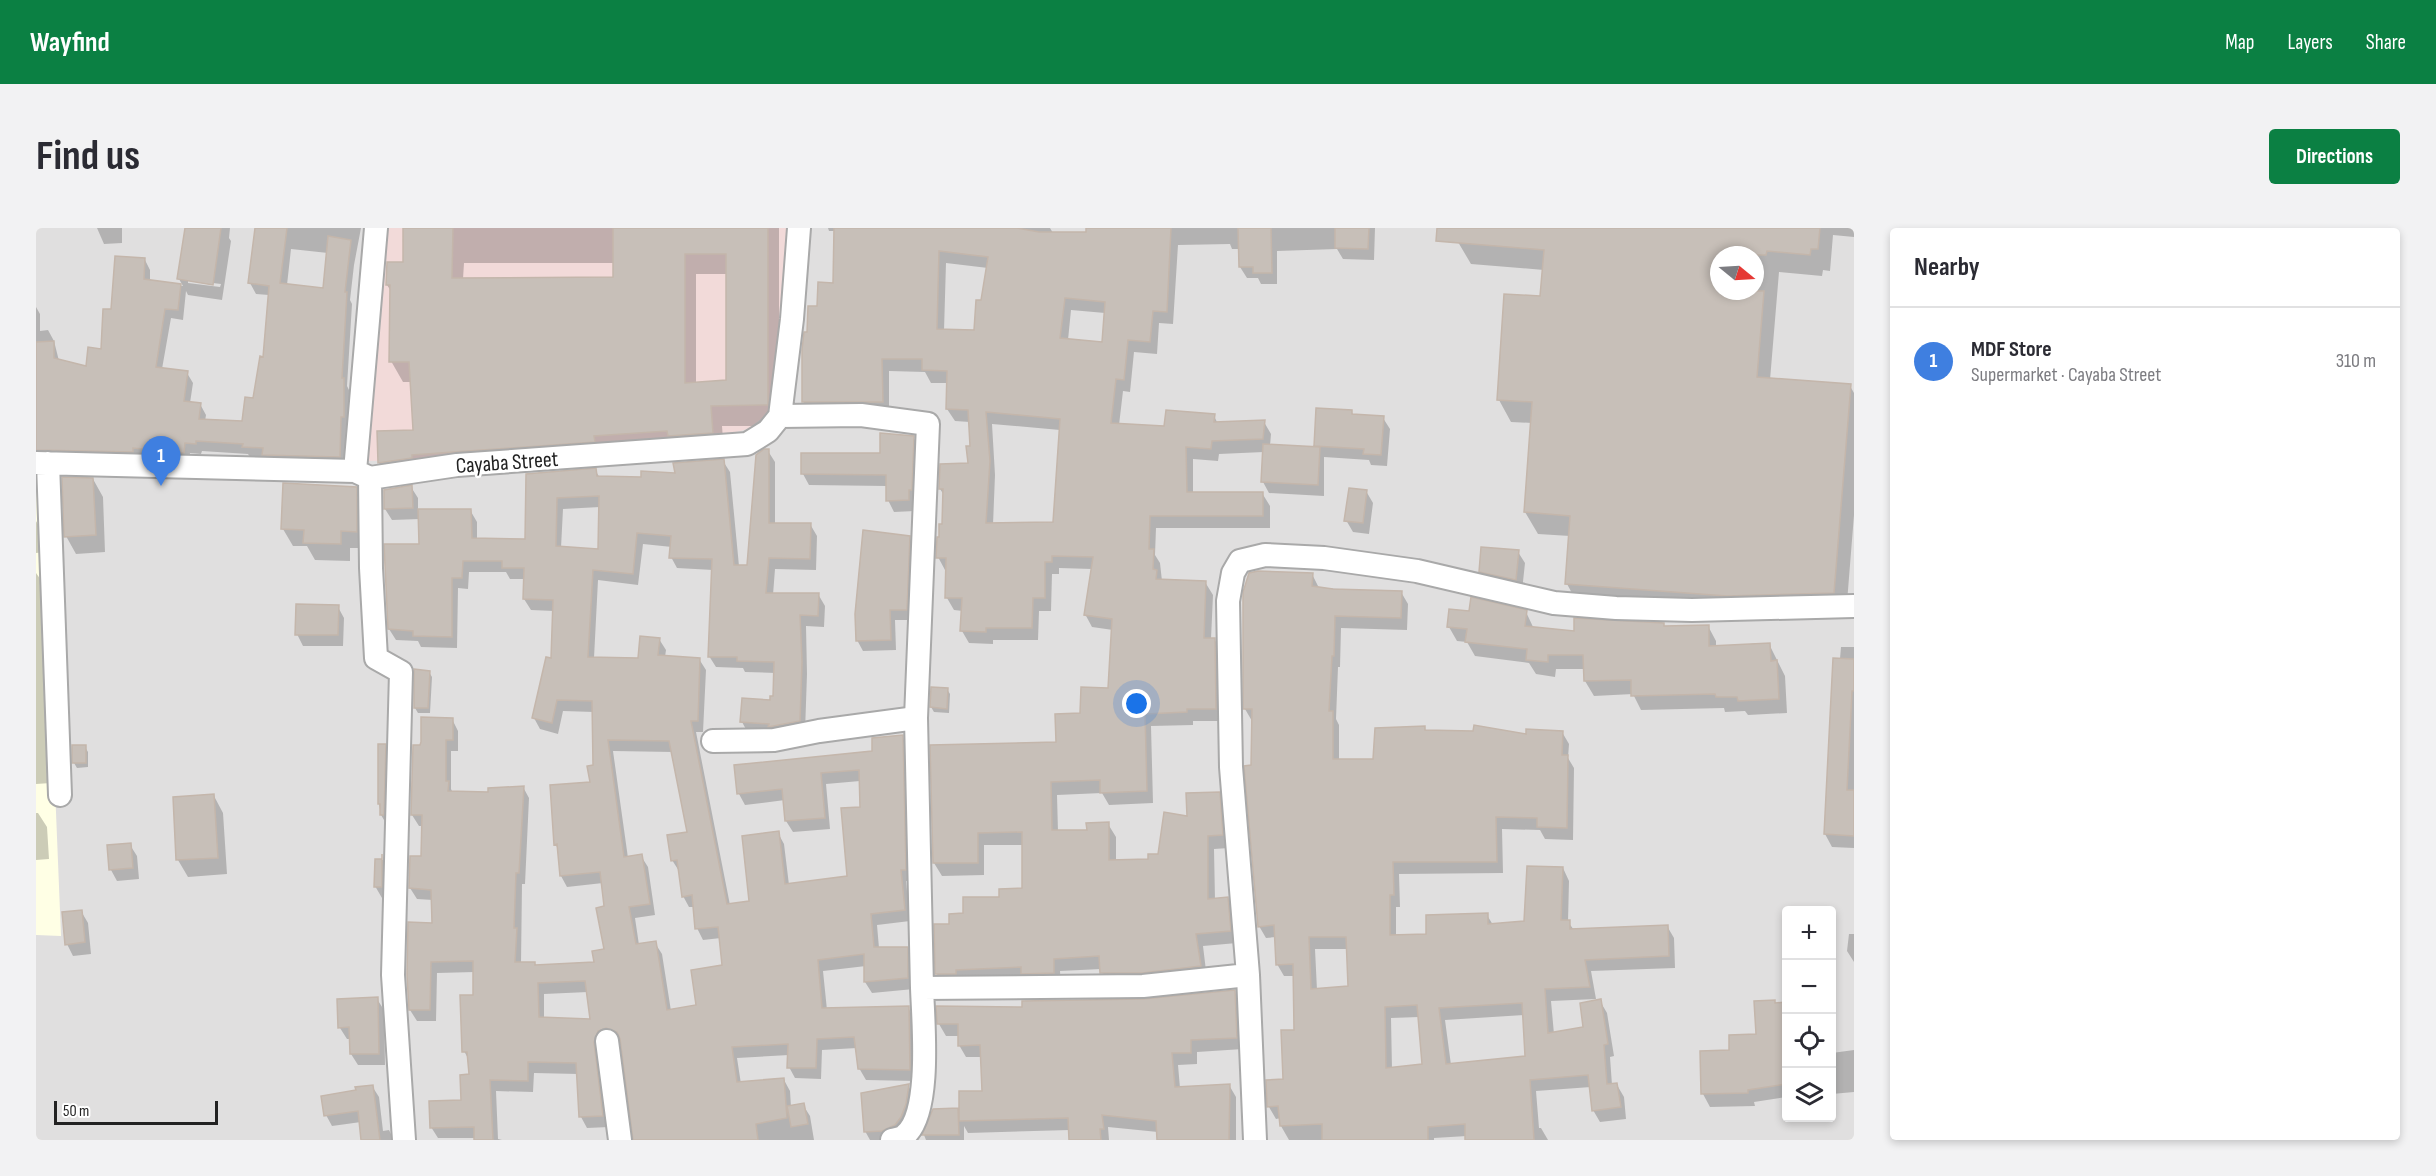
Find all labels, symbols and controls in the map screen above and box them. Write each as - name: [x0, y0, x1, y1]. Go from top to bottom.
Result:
- text: Wayfind: [30, 26, 110, 59]
- text: Map: [2225, 30, 2254, 55]
- text: Layers: [2287, 30, 2333, 55]
- text: Share: [2366, 30, 2406, 55]
- button: Directions: [2269, 129, 2400, 184]
- text: Find us: [36, 131, 140, 182]
- north arrow: [1710, 246, 1764, 300]
- text: Nearby: [1914, 252, 1980, 283]
- text: MDF Store: [1971, 336, 2052, 363]
- text: 1: [1930, 349, 1937, 373]
- text: 310 m: [2336, 349, 2376, 373]
- text: Supermarket · Cayaba Street: [1971, 363, 2161, 387]
- pin: 1: [142, 436, 180, 486]
- street label: Cayaba Street: [455, 446, 559, 480]
- your location: [1122, 689, 1151, 718]
- map controls: [1782, 906, 1836, 1122]
- button: +: [1782, 906, 1836, 960]
- button: −: [1782, 960, 1836, 1014]
- button: locate: [1782, 1014, 1836, 1068]
- button: layers: [1782, 1068, 1836, 1122]
- scale bar: [54, 1098, 218, 1126]
- text: 50 m: [63, 1102, 89, 1121]

